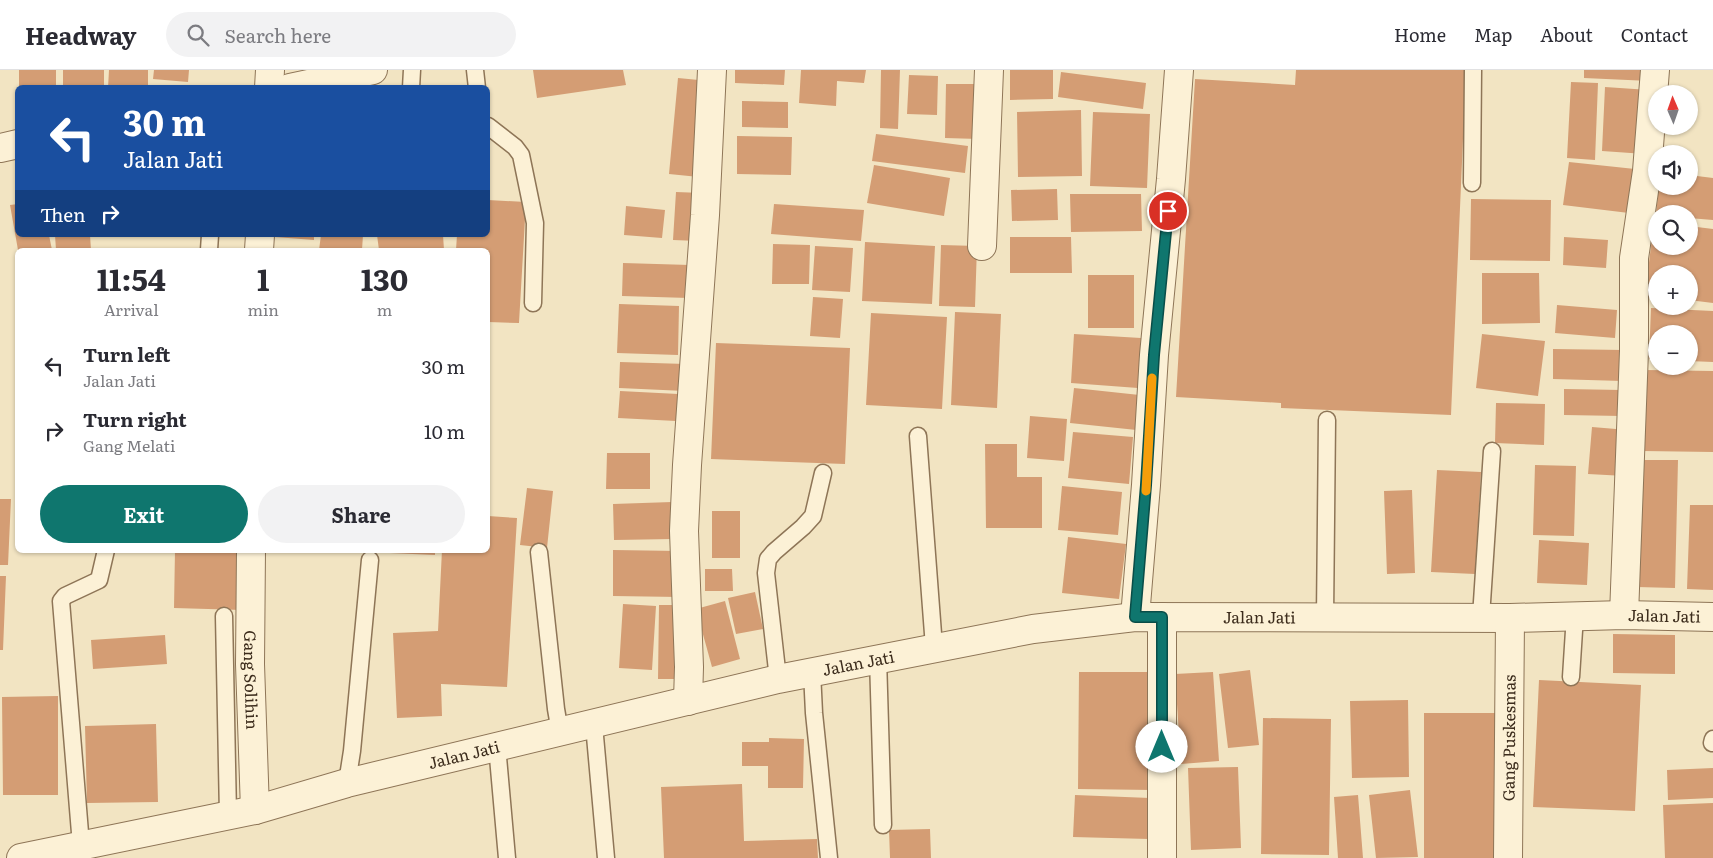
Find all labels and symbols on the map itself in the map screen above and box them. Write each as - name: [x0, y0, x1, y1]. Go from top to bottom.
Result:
- north arrow: [1648, 85, 1698, 135]
- pin: [1147, 190, 1189, 232]
- street label: Jalan Jati: [1628, 602, 1701, 628]
- street label: Jalan Jati: [1223, 604, 1296, 628]
- street label: Gang Solihin: [239, 630, 265, 730]
- street label: Jalan Jati: [820, 643, 896, 681]
- street label: Gang Puskesmas: [1495, 675, 1521, 801]
- position arrow: [1135, 720, 1187, 772]
- street label: Jalan Jati: [425, 734, 502, 774]

